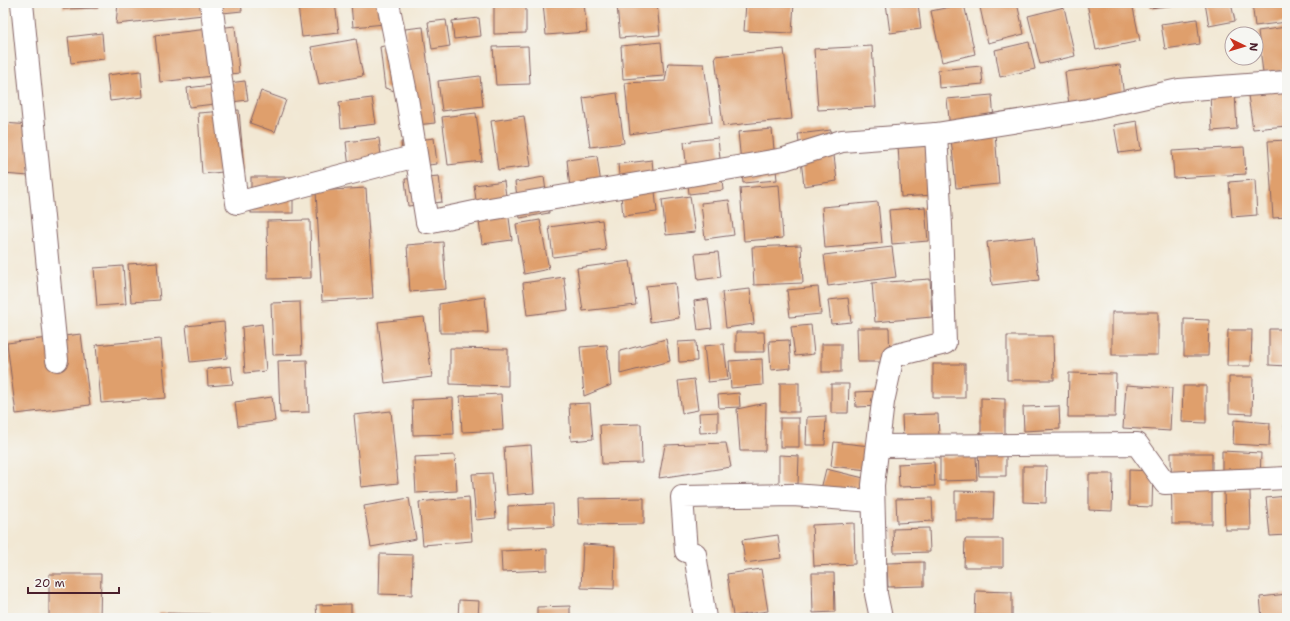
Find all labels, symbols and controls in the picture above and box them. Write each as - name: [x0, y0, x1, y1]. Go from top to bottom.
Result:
- north arrow: [1224, 26, 1264, 66]
- text: N: [1246, 42, 1261, 52]
- scale bar: [28, 569, 119, 595]
- text: 20 m: [34, 575, 65, 591]

